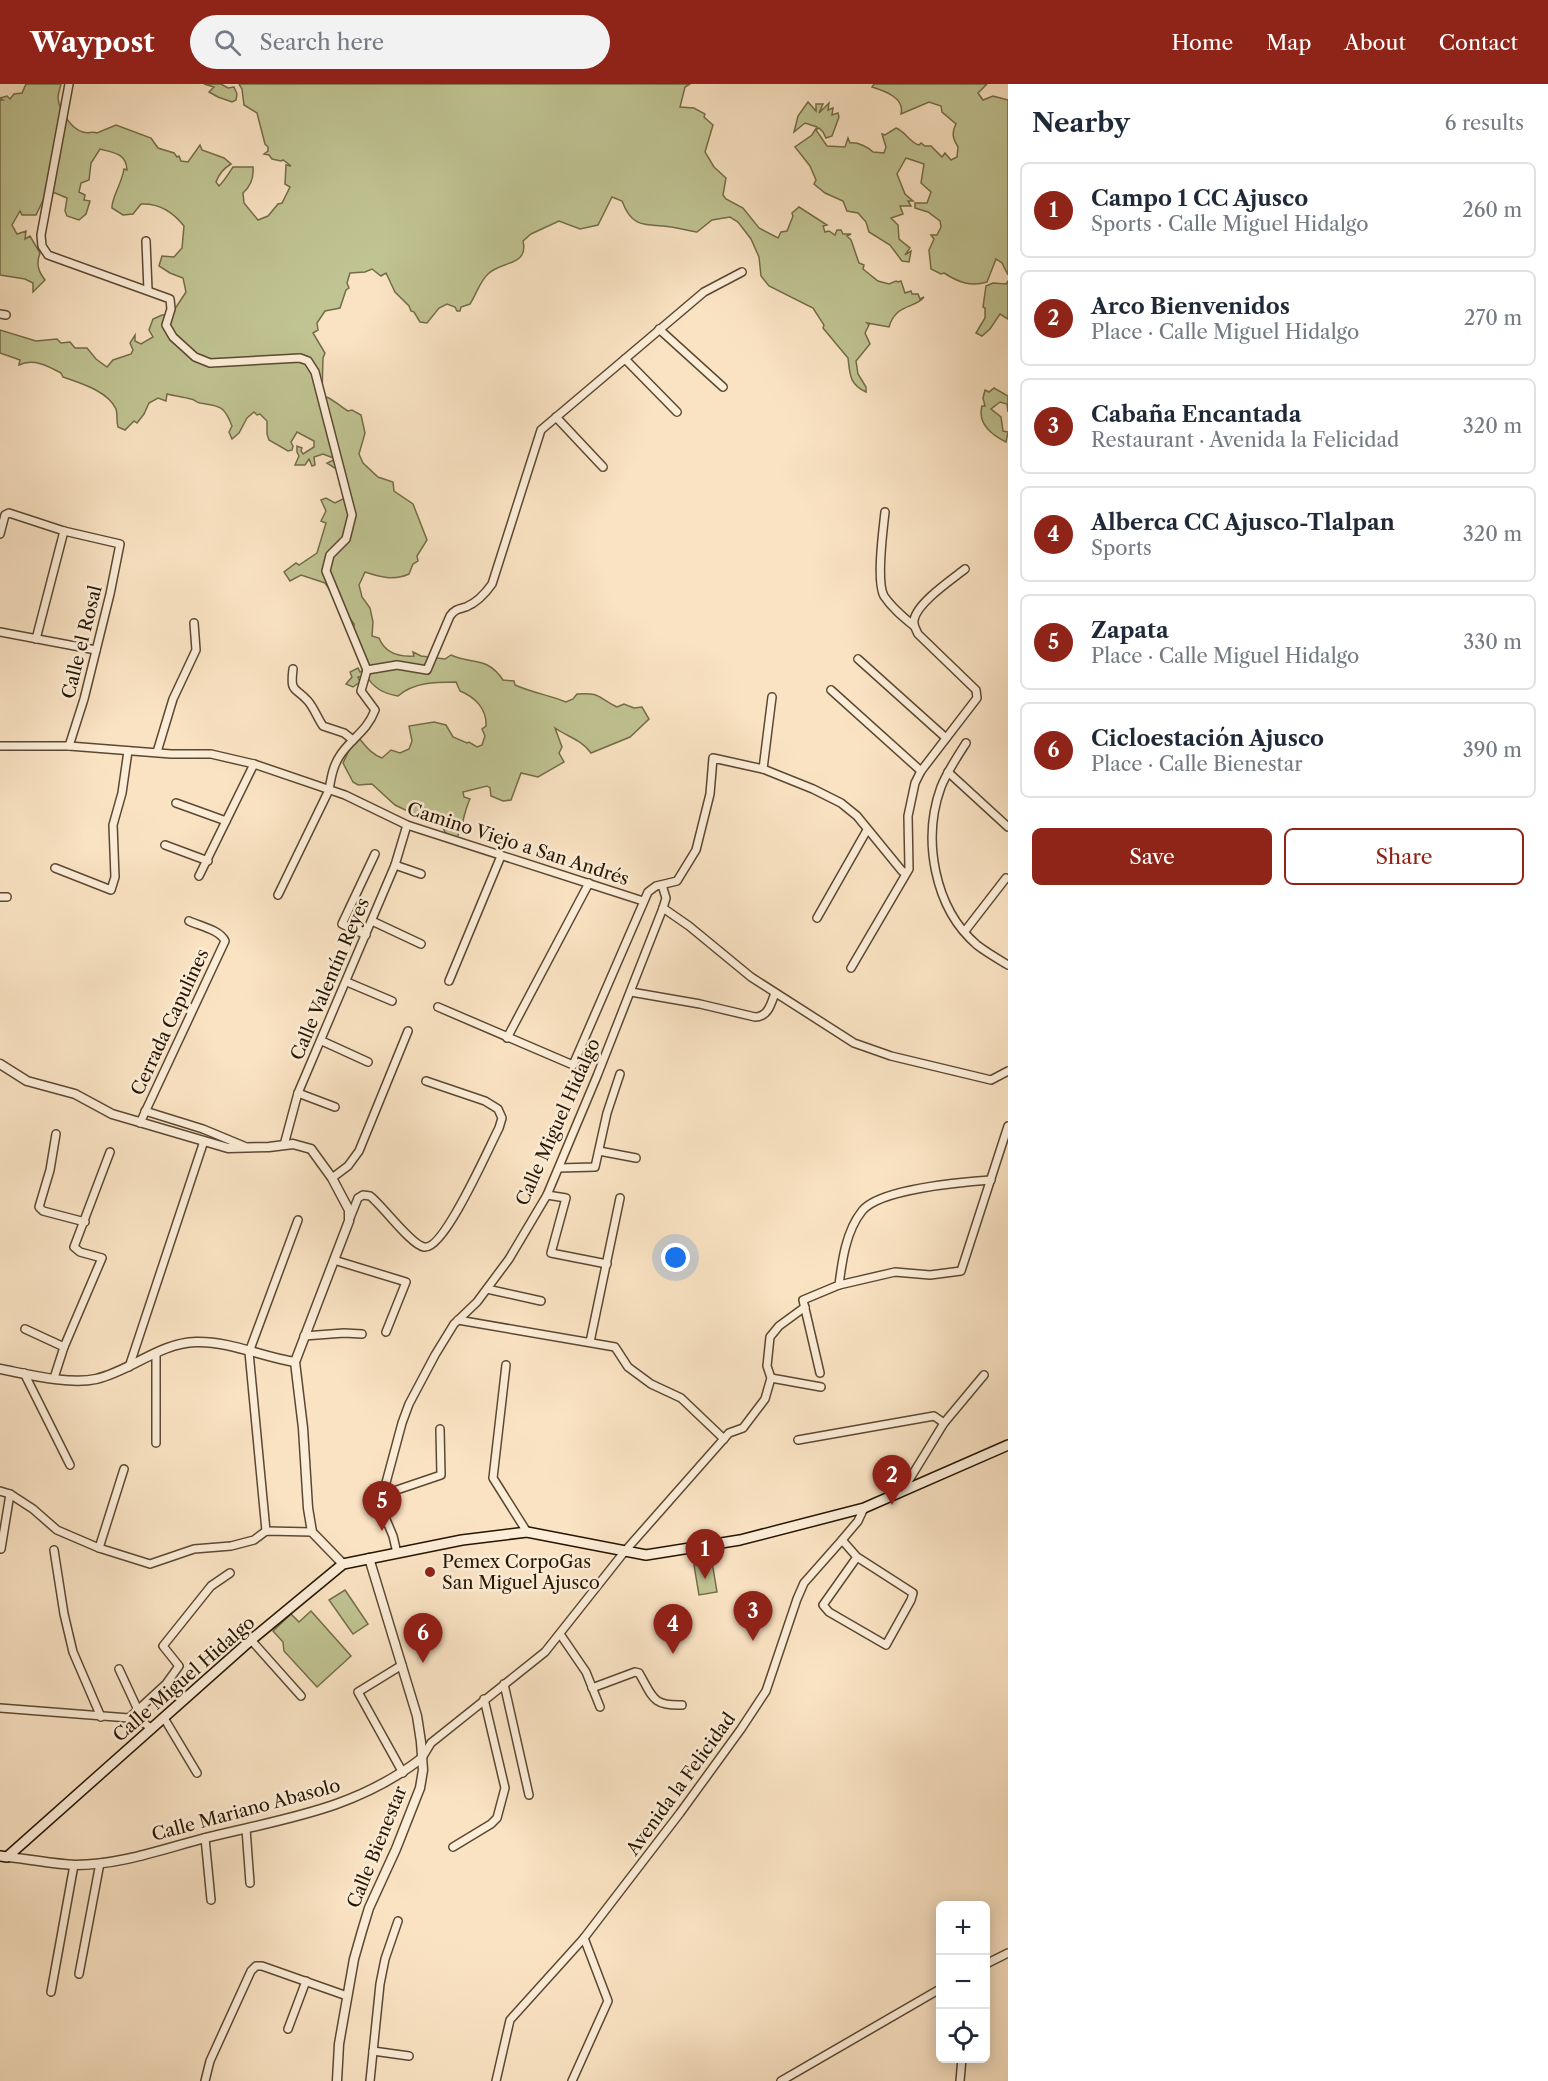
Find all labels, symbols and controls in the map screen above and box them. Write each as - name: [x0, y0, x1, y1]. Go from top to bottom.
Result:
- search box: [190, 15, 610, 69]
- text: Waypost: [30, 25, 154, 59]
- icon: search: [211, 26, 244, 59]
- text: Search here: [259, 29, 384, 56]
- text: Home: [1172, 30, 1233, 55]
- text: Map: [1266, 30, 1311, 55]
- text: About: [1344, 30, 1406, 55]
- text: Contact: [1439, 30, 1518, 55]
- text: Nearby: [1032, 107, 1130, 139]
- text: 6 results: [1445, 111, 1524, 135]
- text: Campo 1 CC Ajusco: [1091, 185, 1308, 212]
- text: 1: [1049, 198, 1058, 222]
- text: 260 m: [1462, 198, 1522, 222]
- text: Sports · Calle Miguel Hidalgo: [1091, 212, 1369, 236]
- text: Arco Bienvenidos: [1091, 293, 1290, 320]
- text: 2: [1048, 306, 1059, 330]
- text: 270 m: [1464, 306, 1522, 330]
- text: Place · Calle Miguel Hidalgo: [1091, 320, 1359, 344]
- text: Cabaña Encantada: [1091, 401, 1301, 428]
- text: 3: [1048, 414, 1059, 438]
- text: 320 m: [1463, 414, 1522, 438]
- text: Restaurant · Avenida la Felicidad: [1091, 428, 1399, 452]
- text: Alberca CC Ajusco-Tlalpan: [1091, 509, 1395, 536]
- text: 4: [1048, 522, 1059, 546]
- text: 320 m: [1463, 522, 1522, 546]
- text: Sports: [1091, 536, 1152, 560]
- street label: Calle el Rosal: [57, 583, 107, 701]
- text: Zapata: [1091, 617, 1169, 644]
- text: 5: [1048, 630, 1059, 654]
- text: 330 m: [1463, 630, 1522, 654]
- text: Place · Calle Miguel Hidalgo: [1091, 644, 1359, 668]
- text: Cicloestación Ajusco: [1091, 725, 1324, 752]
- text: 6: [1048, 738, 1059, 762]
- text: 390 m: [1463, 738, 1522, 762]
- text: Place · Calle Bienestar: [1091, 752, 1303, 776]
- street label: Camino Viejo a San Andrés: [404, 798, 632, 890]
- button: Save: [1032, 828, 1272, 885]
- button: Share: [1284, 828, 1524, 885]
- street label: Calle Valentín Reyes: [286, 895, 374, 1063]
- street label: Cerrada Capulines: [126, 945, 214, 1099]
- street label: Calle Miguel Hidalgo: [511, 1035, 605, 1209]
- your location: [661, 1243, 690, 1272]
- pin: 2: [872, 1456, 912, 1505]
- pin: 5: [362, 1482, 401, 1531]
- pin: 1: [686, 1530, 724, 1579]
- place label: Pemex CorpoGas San Miguel Ajusco: [442, 1551, 600, 1594]
- marker: Pemex CorpoGas San Miguel Ajusco: [423, 1565, 437, 1579]
- pin: 3: [734, 1592, 772, 1641]
- pin: 4: [654, 1604, 692, 1654]
- street label: Calle Miguel Hidalgo: [109, 1611, 259, 1747]
- pin: 6: [404, 1614, 442, 1663]
- street label: Avenida la Felicidad: [621, 1708, 740, 1860]
- street label: Calle Mariano Abasolo: [149, 1774, 343, 1846]
- street label: Calle Bienestar: [343, 1782, 412, 1911]
- map controls: [936, 1901, 990, 2063]
- button: +: [936, 1901, 990, 1955]
- button: −: [936, 1955, 990, 2009]
- button: locate: [936, 2009, 990, 2063]

